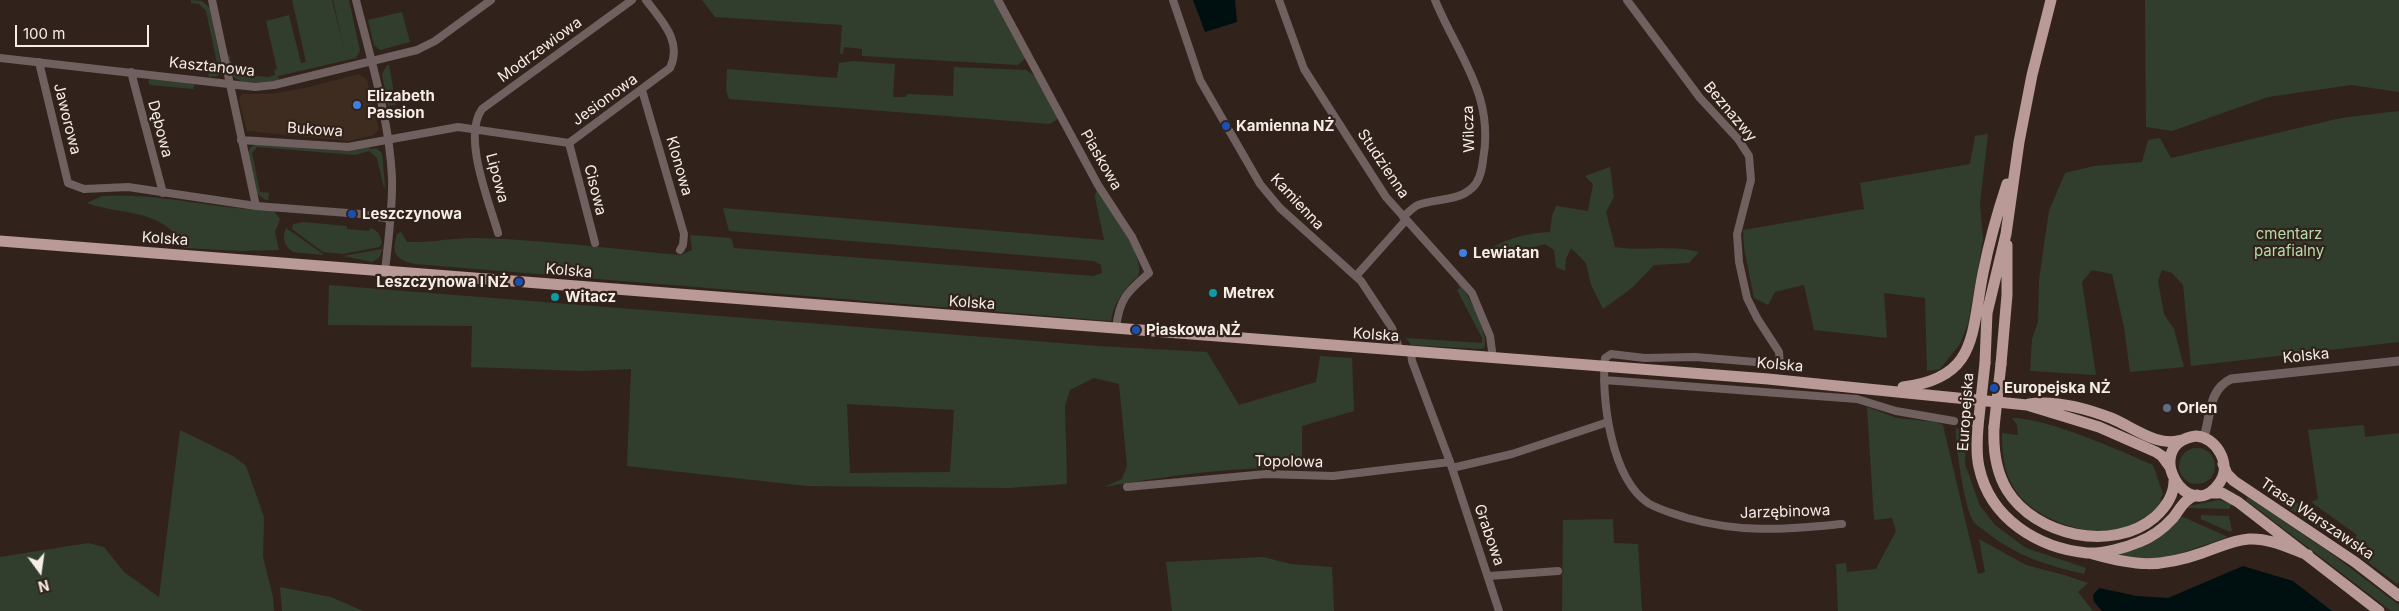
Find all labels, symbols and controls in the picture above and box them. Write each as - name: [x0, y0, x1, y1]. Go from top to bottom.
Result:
- street label: Modrzewiowa: [495, 14, 585, 86]
- scale bar: [18, 15, 151, 47]
- text: 100 m: [23, 24, 65, 43]
- street label: Kasztanowa: [168, 54, 256, 80]
- street label: Jesionowa: [569, 70, 641, 130]
- street label: Beznazwy: [1700, 78, 1760, 146]
- street label: Jaworowa: [49, 82, 85, 156]
- place label: Elizabeth Passion: [367, 87, 435, 122]
- street label: Dębowa: [144, 99, 176, 159]
- marker: Elizabeth Passion: [351, 99, 363, 111]
- street label: Wilcza: [1459, 105, 1479, 153]
- place label: Kamienna NŻ: [1236, 117, 1335, 135]
- street label: Bukowa: [286, 119, 344, 141]
- marker: Kamienna NŻ: [1220, 120, 1232, 132]
- street label: Studzienna: [1353, 126, 1413, 202]
- street label: Piaskowa: [1076, 127, 1126, 193]
- street label: Klonowa: [662, 134, 696, 198]
- street label: Lipowa: [482, 151, 512, 205]
- street label: Cisowa: [580, 163, 610, 217]
- street label: Kamienna: [1266, 170, 1328, 234]
- place label: Leszczynowa: [362, 205, 462, 223]
- marker: Leszczynowa: [346, 208, 358, 220]
- park label: cmentarz parafialny: [2254, 225, 2324, 260]
- street label: Kolska: [141, 228, 189, 250]
- place label: Lewiatan: [1473, 244, 1539, 262]
- marker: Lewiatan: [1457, 247, 1469, 259]
- street label: Kolska: [545, 260, 593, 282]
- place label: Leszczynowa I NŻ: [376, 273, 509, 291]
- marker: Leszczynowa I NŻ: [513, 276, 525, 288]
- place label: Metrex: [1223, 284, 1274, 302]
- marker: Metrex: [1207, 287, 1219, 299]
- place label: Witacz: [565, 288, 616, 306]
- marker: Witacz: [549, 291, 561, 303]
- street label: Kolska: [948, 292, 996, 314]
- place label: Piaskowa NŻ: [1146, 321, 1241, 339]
- marker: Piaskowa NŻ: [1130, 324, 1142, 336]
- street label: Kolska: [1352, 324, 1400, 346]
- street label: Kolska: [2282, 345, 2330, 367]
- street label: Kolska: [1756, 354, 1804, 376]
- street label: Europejska: [1954, 372, 1978, 452]
- place label: Europejska NŻ: [2004, 379, 2111, 397]
- marker: Europejska NŻ: [1988, 382, 2000, 394]
- place label: Orlen: [2177, 399, 2217, 417]
- marker: Orlen: [2161, 402, 2173, 414]
- street label: Topolowa: [1254, 452, 1324, 472]
- street label: Trasa Warszawska: [2257, 474, 2377, 564]
- street label: Jarzębinowa: [1739, 501, 1831, 523]
- street label: Grabowa: [1470, 502, 1508, 568]
- north arrow: [15, 546, 65, 596]
- text: N: [37, 576, 51, 596]

